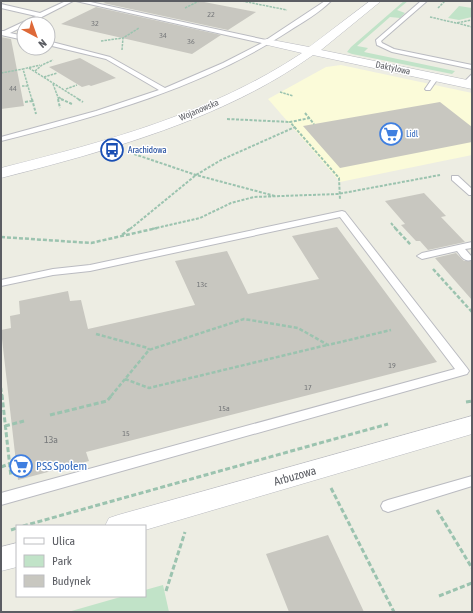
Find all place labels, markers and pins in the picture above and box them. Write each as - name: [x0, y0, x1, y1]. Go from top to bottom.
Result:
- supermarket icon: Lidl: [378, 121, 404, 147]
- place label: Lidl: [406, 129, 419, 139]
- bus stop icon: Arachidowa: [99, 137, 125, 163]
- place label: Arachidowa: [128, 145, 167, 155]
- supermarket icon: PSS Społem: [8, 453, 34, 479]
- place label: PSS Społem: [36, 459, 87, 473]

